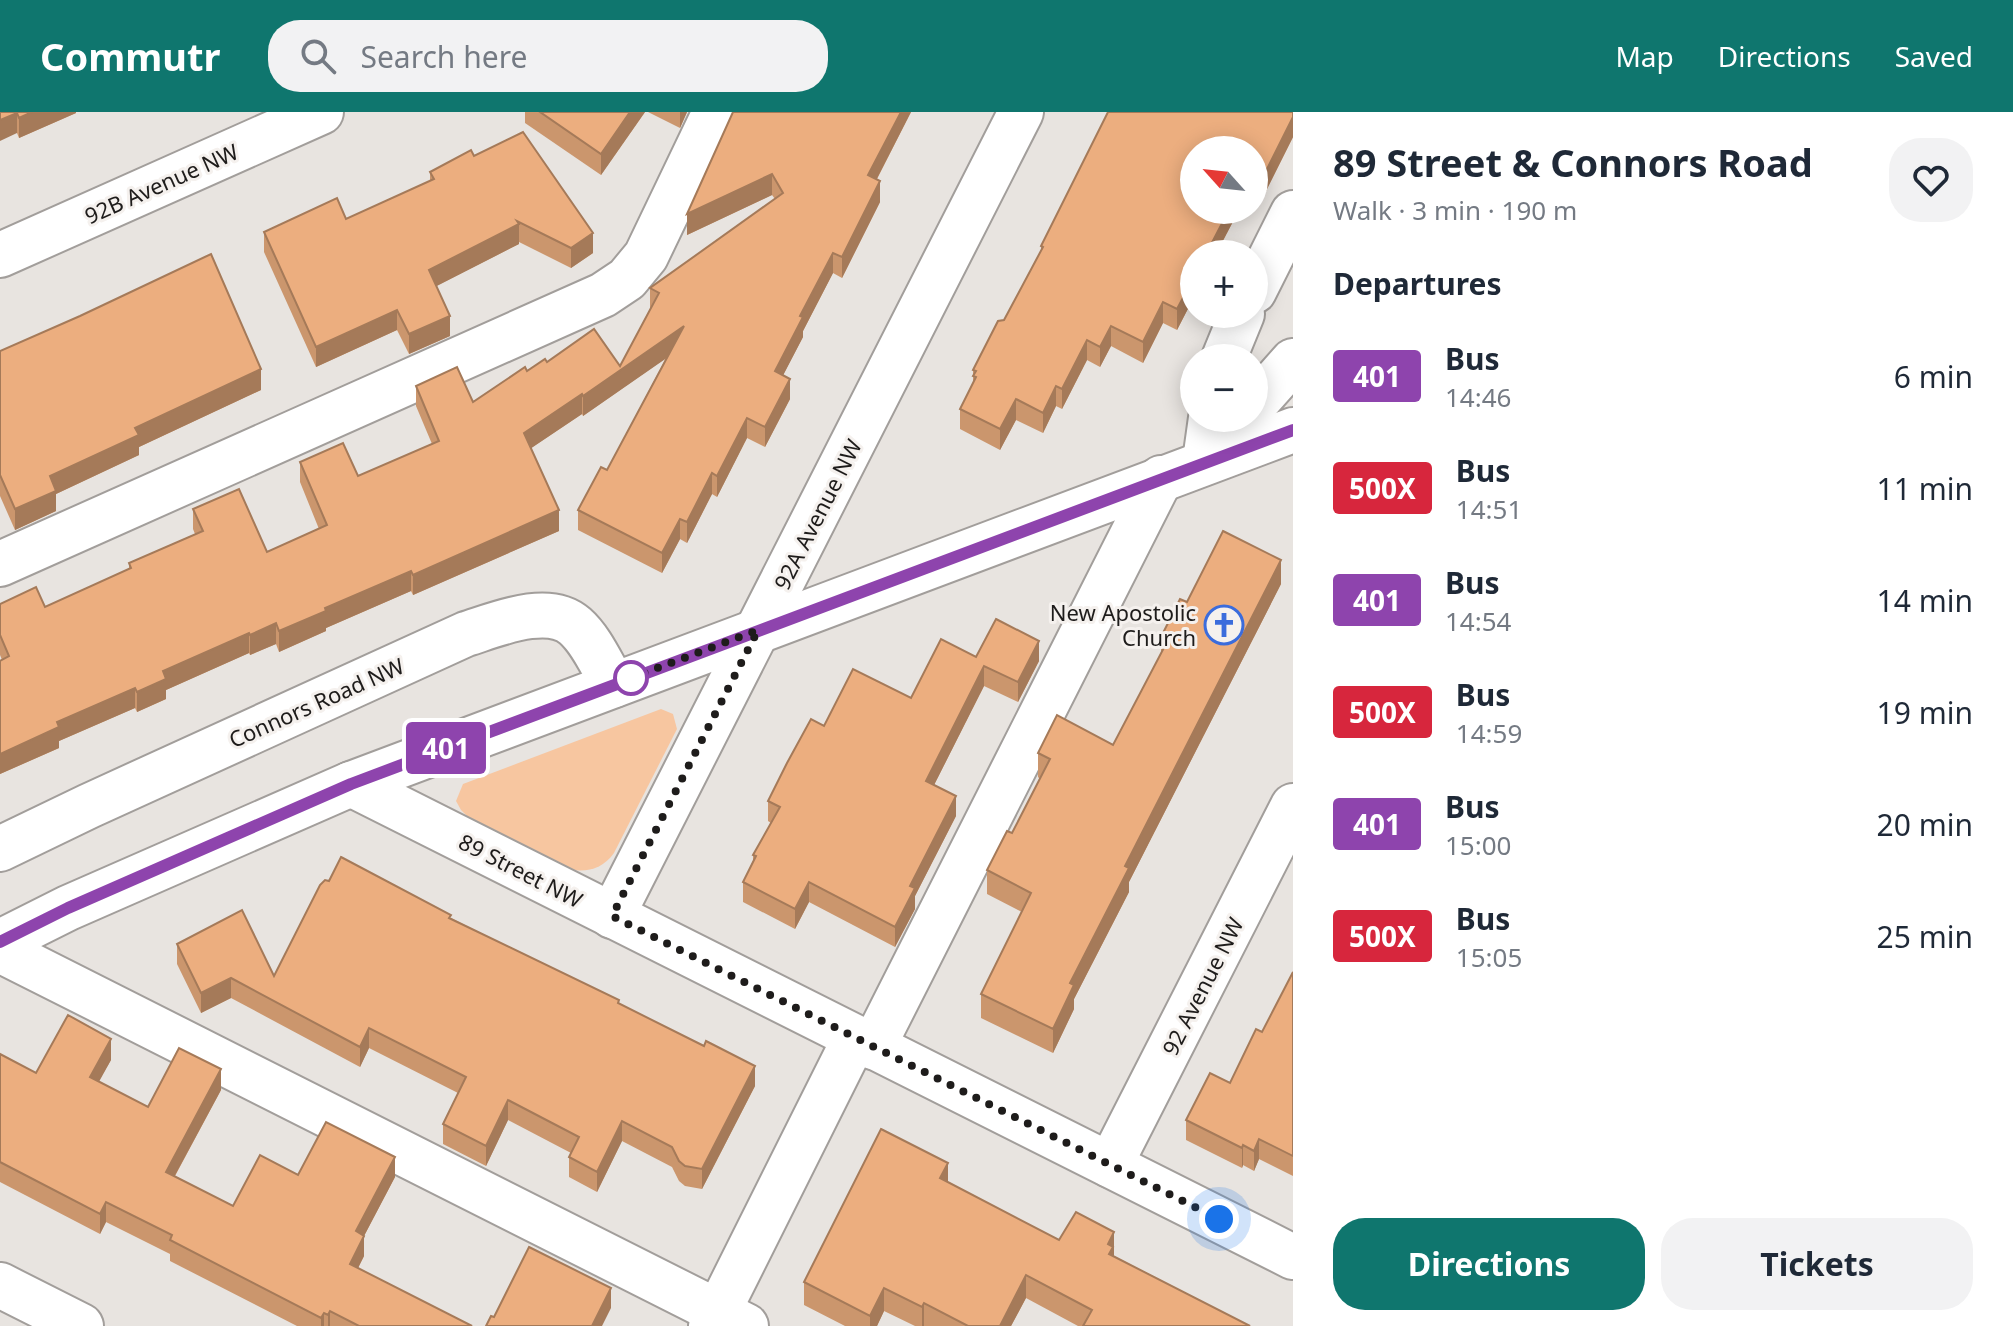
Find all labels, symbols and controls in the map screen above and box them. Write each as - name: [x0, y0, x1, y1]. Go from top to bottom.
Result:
- search box: [268, 20, 828, 92]
- text: Commutr: [40, 30, 220, 82]
- icon: search: [296, 34, 340, 78]
- text: Search here: [360, 36, 527, 77]
- text: Map: [1615, 37, 1674, 75]
- text: Directions: [1718, 37, 1851, 75]
- text: Saved: [1895, 37, 1973, 75]
- street label: 92B Avenue NW: [79, 135, 243, 230]
- north arrow: [1180, 136, 1268, 224]
- map controls: [1180, 136, 1268, 432]
- text: 89 Street & Connors Road: [1333, 136, 1813, 188]
- button: heart: [1889, 138, 1973, 222]
- text: Walk · 3 min · 190 m: [1333, 192, 1577, 228]
- button: +: [1180, 240, 1268, 328]
- text: Departures: [1333, 263, 1502, 304]
- text: Bus: [1445, 338, 1500, 379]
- button: −: [1180, 344, 1268, 432]
- text: 6 min: [1894, 356, 1973, 397]
- text: 401: [1353, 357, 1401, 395]
- text: 14:46: [1445, 379, 1511, 415]
- street label: 92A Avenue NW: [766, 433, 868, 594]
- text: Bus: [1456, 450, 1510, 491]
- text: 11 min: [1877, 468, 1973, 509]
- text: 500X: [1349, 469, 1416, 507]
- text: 14:51: [1456, 491, 1522, 527]
- text: Bus: [1445, 562, 1500, 603]
- text: 14 min: [1877, 580, 1973, 621]
- text: 401: [1353, 581, 1401, 619]
- place label: New Apostolic Church: [1050, 597, 1196, 652]
- text: 14:54: [1445, 603, 1511, 639]
- church icon: New Apostolic Church: [1203, 604, 1245, 646]
- street label: Connors Road NW: [224, 650, 409, 754]
- unlabelled marker: [614, 661, 648, 695]
- text: Bus: [1456, 674, 1510, 715]
- text: 19 min: [1877, 692, 1973, 733]
- text: 500X: [1349, 693, 1416, 731]
- text: 14:59: [1456, 715, 1522, 751]
- line badge: 401: [400, 722, 492, 774]
- text: 401: [422, 729, 470, 767]
- text: Bus: [1445, 786, 1500, 827]
- text: 20 min: [1877, 804, 1973, 845]
- text: 401: [1353, 805, 1401, 843]
- street label: 89 Street NW: [454, 826, 589, 914]
- text: 15:00: [1445, 827, 1511, 863]
- text: Bus: [1456, 898, 1510, 939]
- street label: 92 Avenue NW: [1154, 911, 1250, 1060]
- text: 25 min: [1877, 916, 1973, 957]
- text: 500X: [1349, 917, 1416, 955]
- text: 15:05: [1456, 939, 1522, 975]
- your location: [1199, 1199, 1239, 1239]
- button: Directions: [1333, 1218, 1645, 1310]
- button: Tickets: [1661, 1218, 1973, 1310]

